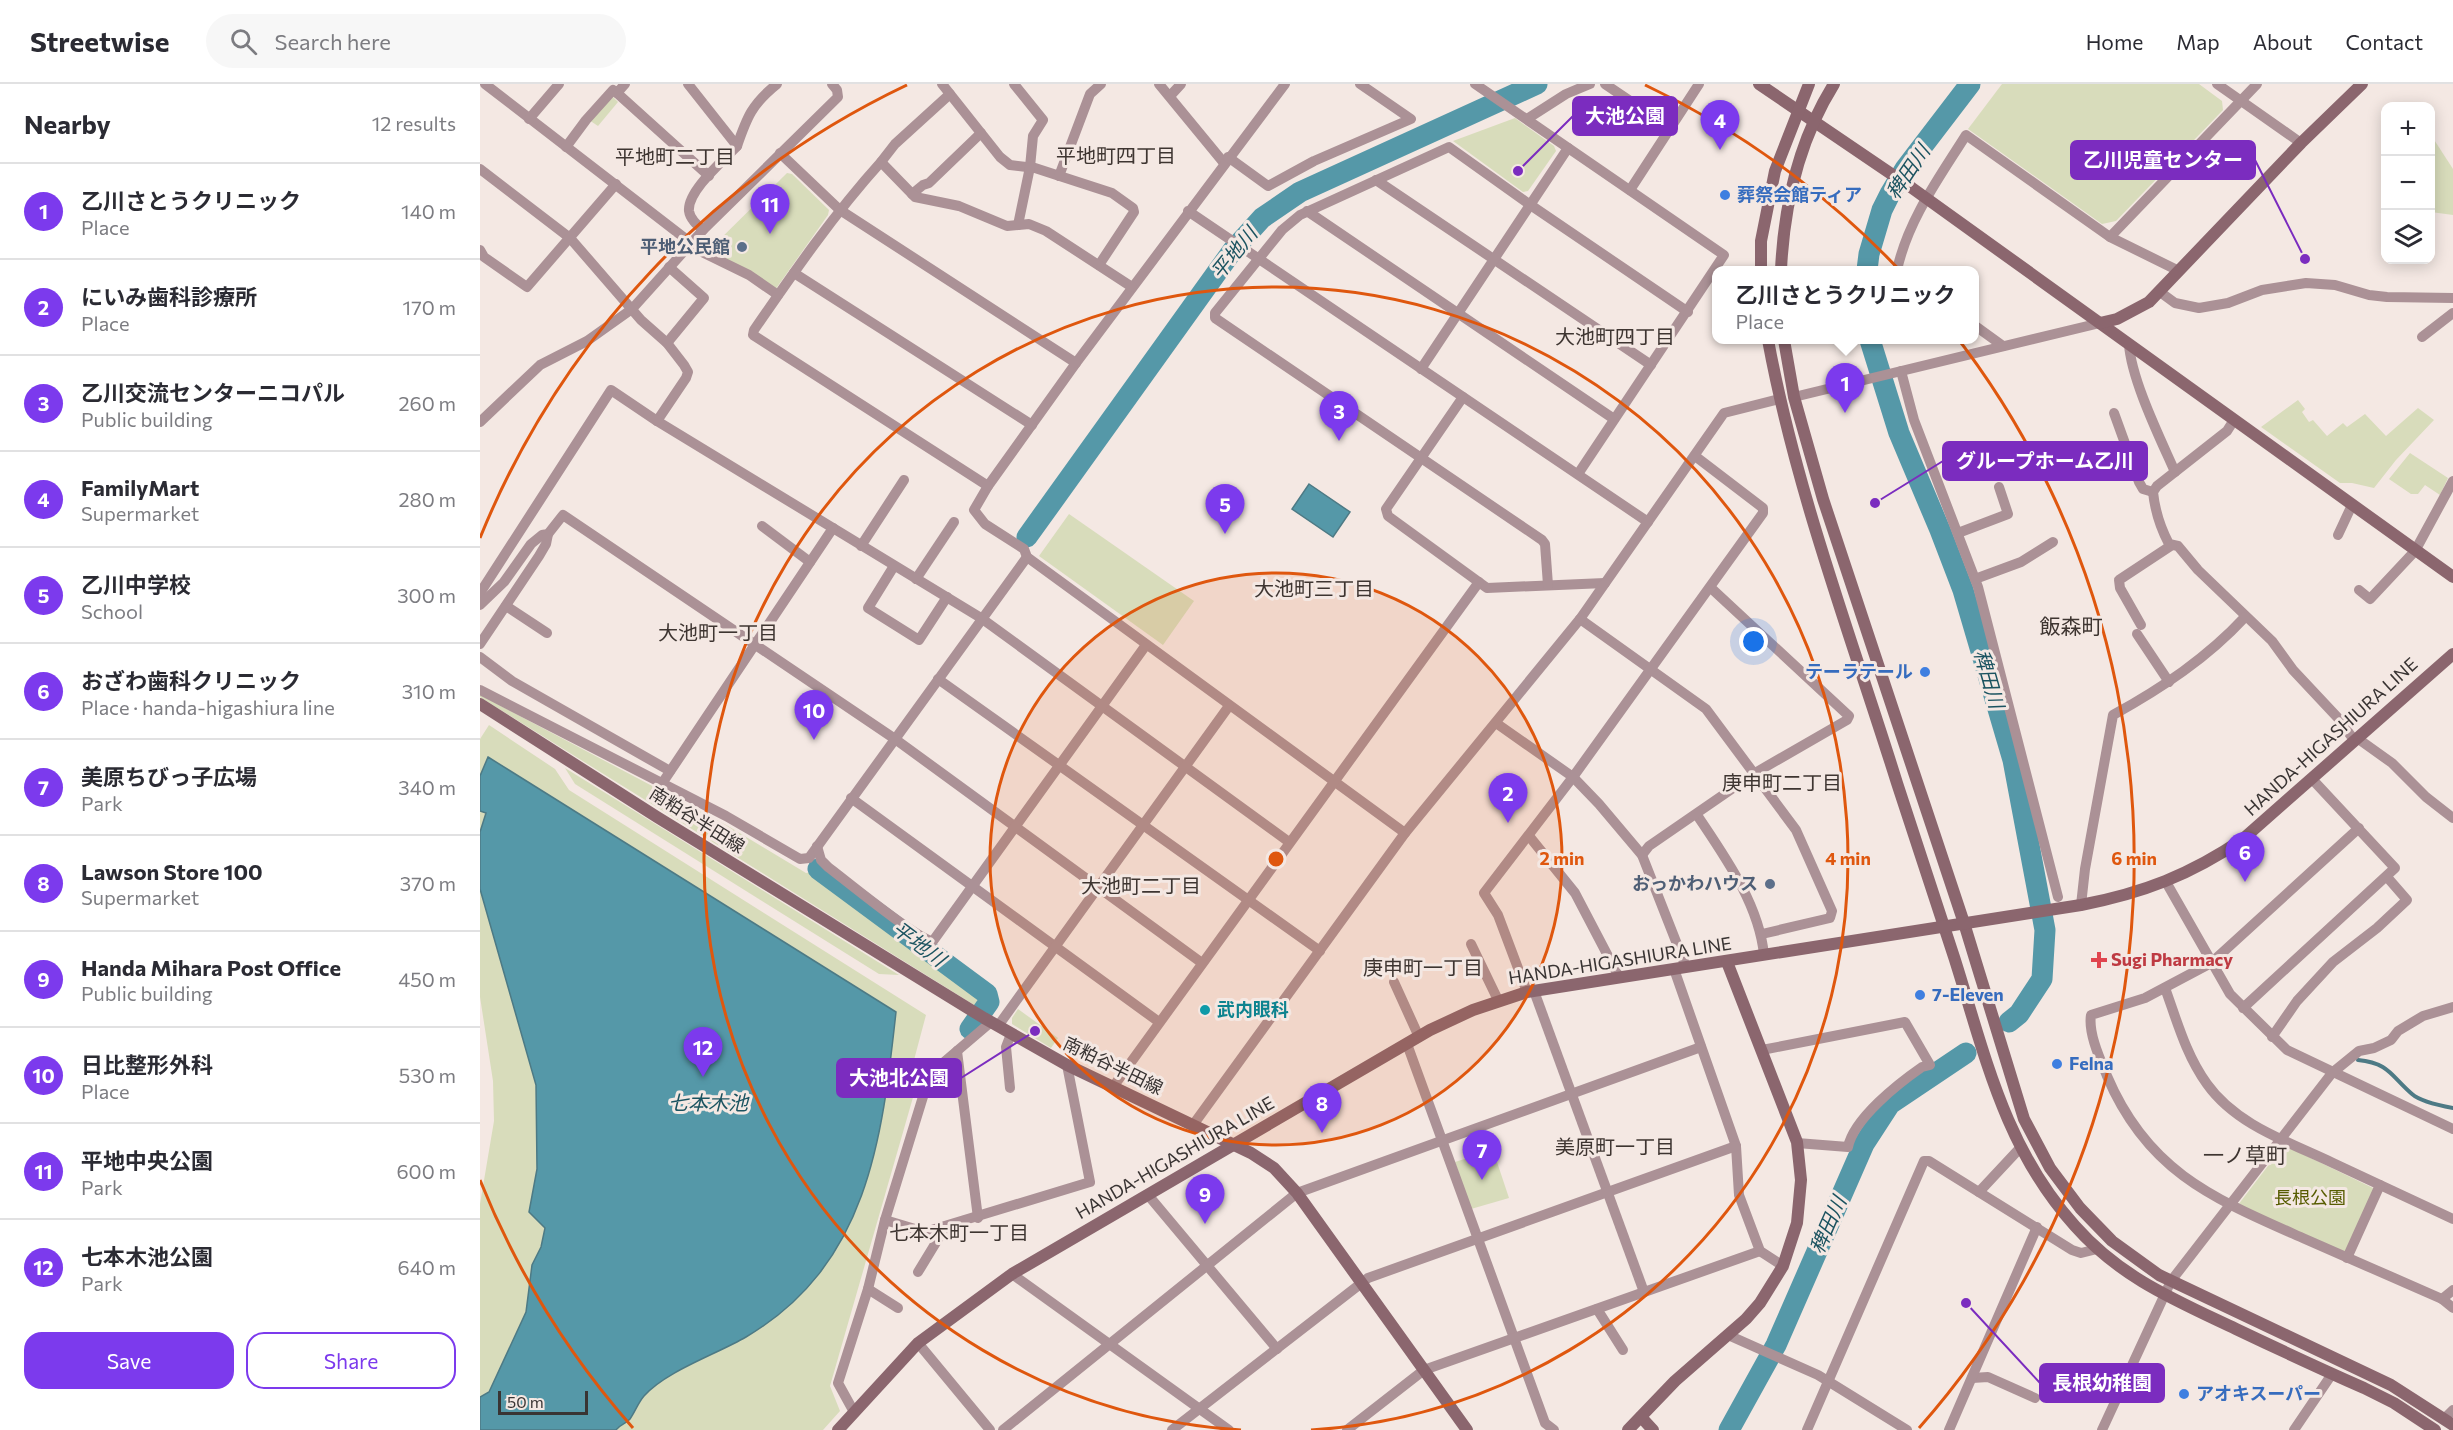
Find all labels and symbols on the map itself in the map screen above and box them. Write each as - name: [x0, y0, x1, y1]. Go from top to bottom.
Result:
- callout: 大池公園: [1573, 97, 1677, 135]
- pin: 4: [1700, 100, 1740, 150]
- text: 大池公園: [1585, 103, 1665, 127]
- water label: 稗田川: [1880, 138, 1935, 203]
- callout: 乙川児童センター: [2071, 141, 2255, 179]
- district label: 平地町四丁目: [1056, 143, 1176, 167]
- district label: 平地町二丁目: [615, 144, 735, 168]
- text: 乙川児童センター: [2083, 147, 2243, 171]
- place label: 葬祭会館ティア: [1737, 183, 1862, 205]
- pin: 11: [750, 184, 790, 234]
- marker: 葬祭会館ティア: [1718, 188, 1732, 202]
- water label: 平地川: [1205, 220, 1263, 283]
- place label: 平地公民館: [640, 235, 730, 257]
- marker: 平地公民館: [735, 240, 749, 254]
- district label: 大池町四丁目: [1555, 324, 1675, 348]
- pin: 1: [1826, 364, 1864, 413]
- pin: 3: [1320, 392, 1358, 441]
- callout: グループホーム乙川: [1943, 442, 2147, 480]
- text: グループホーム乙川: [1956, 448, 2134, 472]
- pin: 5: [1206, 484, 1244, 534]
- district label: 大池町三丁目: [1254, 576, 1374, 600]
- district label: 飯森町: [2040, 613, 2103, 638]
- district label: 大池町一丁目: [658, 620, 778, 644]
- your location: [1739, 627, 1768, 656]
- water label: 稗田川: [1970, 647, 2010, 713]
- street label: HANDA-HIGASHIURA LINE: [2239, 653, 2422, 820]
- place label: テーラテール: [1805, 660, 1913, 682]
- marker: テーラテール: [1918, 665, 1932, 679]
- pin: 10: [794, 690, 834, 740]
- district label: 庚申町二丁目: [1722, 770, 1842, 794]
- pin: 2: [1488, 774, 1528, 823]
- street label: 南粕谷半田線: [646, 781, 749, 857]
- pin: 6: [2226, 832, 2264, 882]
- text: 2 min: [1540, 847, 1584, 869]
- text: 4 min: [1825, 847, 1871, 869]
- text: 6 min: [2111, 847, 2157, 869]
- centre of rings: [1266, 849, 1286, 869]
- place label: おっかわハウス: [1632, 872, 1758, 894]
- district label: 大池町二丁目: [1081, 873, 1201, 897]
- marker: おっかわハウス: [1763, 877, 1777, 891]
- water label: 平地川: [888, 916, 952, 972]
- street label: HANDA-HIGASHIURA LINE: [1507, 931, 1733, 989]
- place label: Sugi Pharmacy: [2111, 948, 2233, 970]
- marker: Sugi Pharmacy: [2092, 953, 2106, 967]
- district label: 庚申町一丁目: [1363, 955, 1483, 979]
- place label: 7-Eleven: [1932, 983, 2004, 1005]
- marker: 7-Eleven: [1913, 988, 1927, 1002]
- place label: 武内眼科: [1217, 998, 1289, 1020]
- marker: 武内眼科: [1198, 1003, 1212, 1017]
- pin: 12: [684, 1028, 722, 1077]
- street label: 南粕谷半田線: [1060, 1032, 1167, 1099]
- place label: Felna: [2069, 1052, 2113, 1074]
- marker: Felna: [2050, 1057, 2064, 1071]
- callout: 大池北公園: [837, 1059, 961, 1097]
- text: 大池北公園: [849, 1065, 949, 1089]
- pin: 8: [1302, 1084, 1342, 1133]
- water label: 七本木池: [668, 1090, 750, 1114]
- street label: HANDA-HIGASHIURA LINE: [1071, 1091, 1278, 1223]
- pin: 7: [1462, 1130, 1502, 1180]
- district label: 美原町一丁目: [1555, 1134, 1675, 1158]
- district label: 一ノ草町: [2203, 1142, 2287, 1167]
- pin: 9: [1186, 1174, 1224, 1224]
- park label: 長根公園: [2274, 1186, 2346, 1208]
- water label: 稗田川: [1804, 1190, 1851, 1257]
- district label: 七本木町一丁目: [889, 1220, 1029, 1244]
- callout: 長根幼稚園: [2040, 1364, 2164, 1402]
- text: 長根幼稚園: [2052, 1370, 2152, 1394]
- place label: アオキスーパー: [2196, 1382, 2321, 1404]
- marker: アオキスーパー: [2177, 1387, 2191, 1401]
- scale bar: [498, 1388, 588, 1416]

